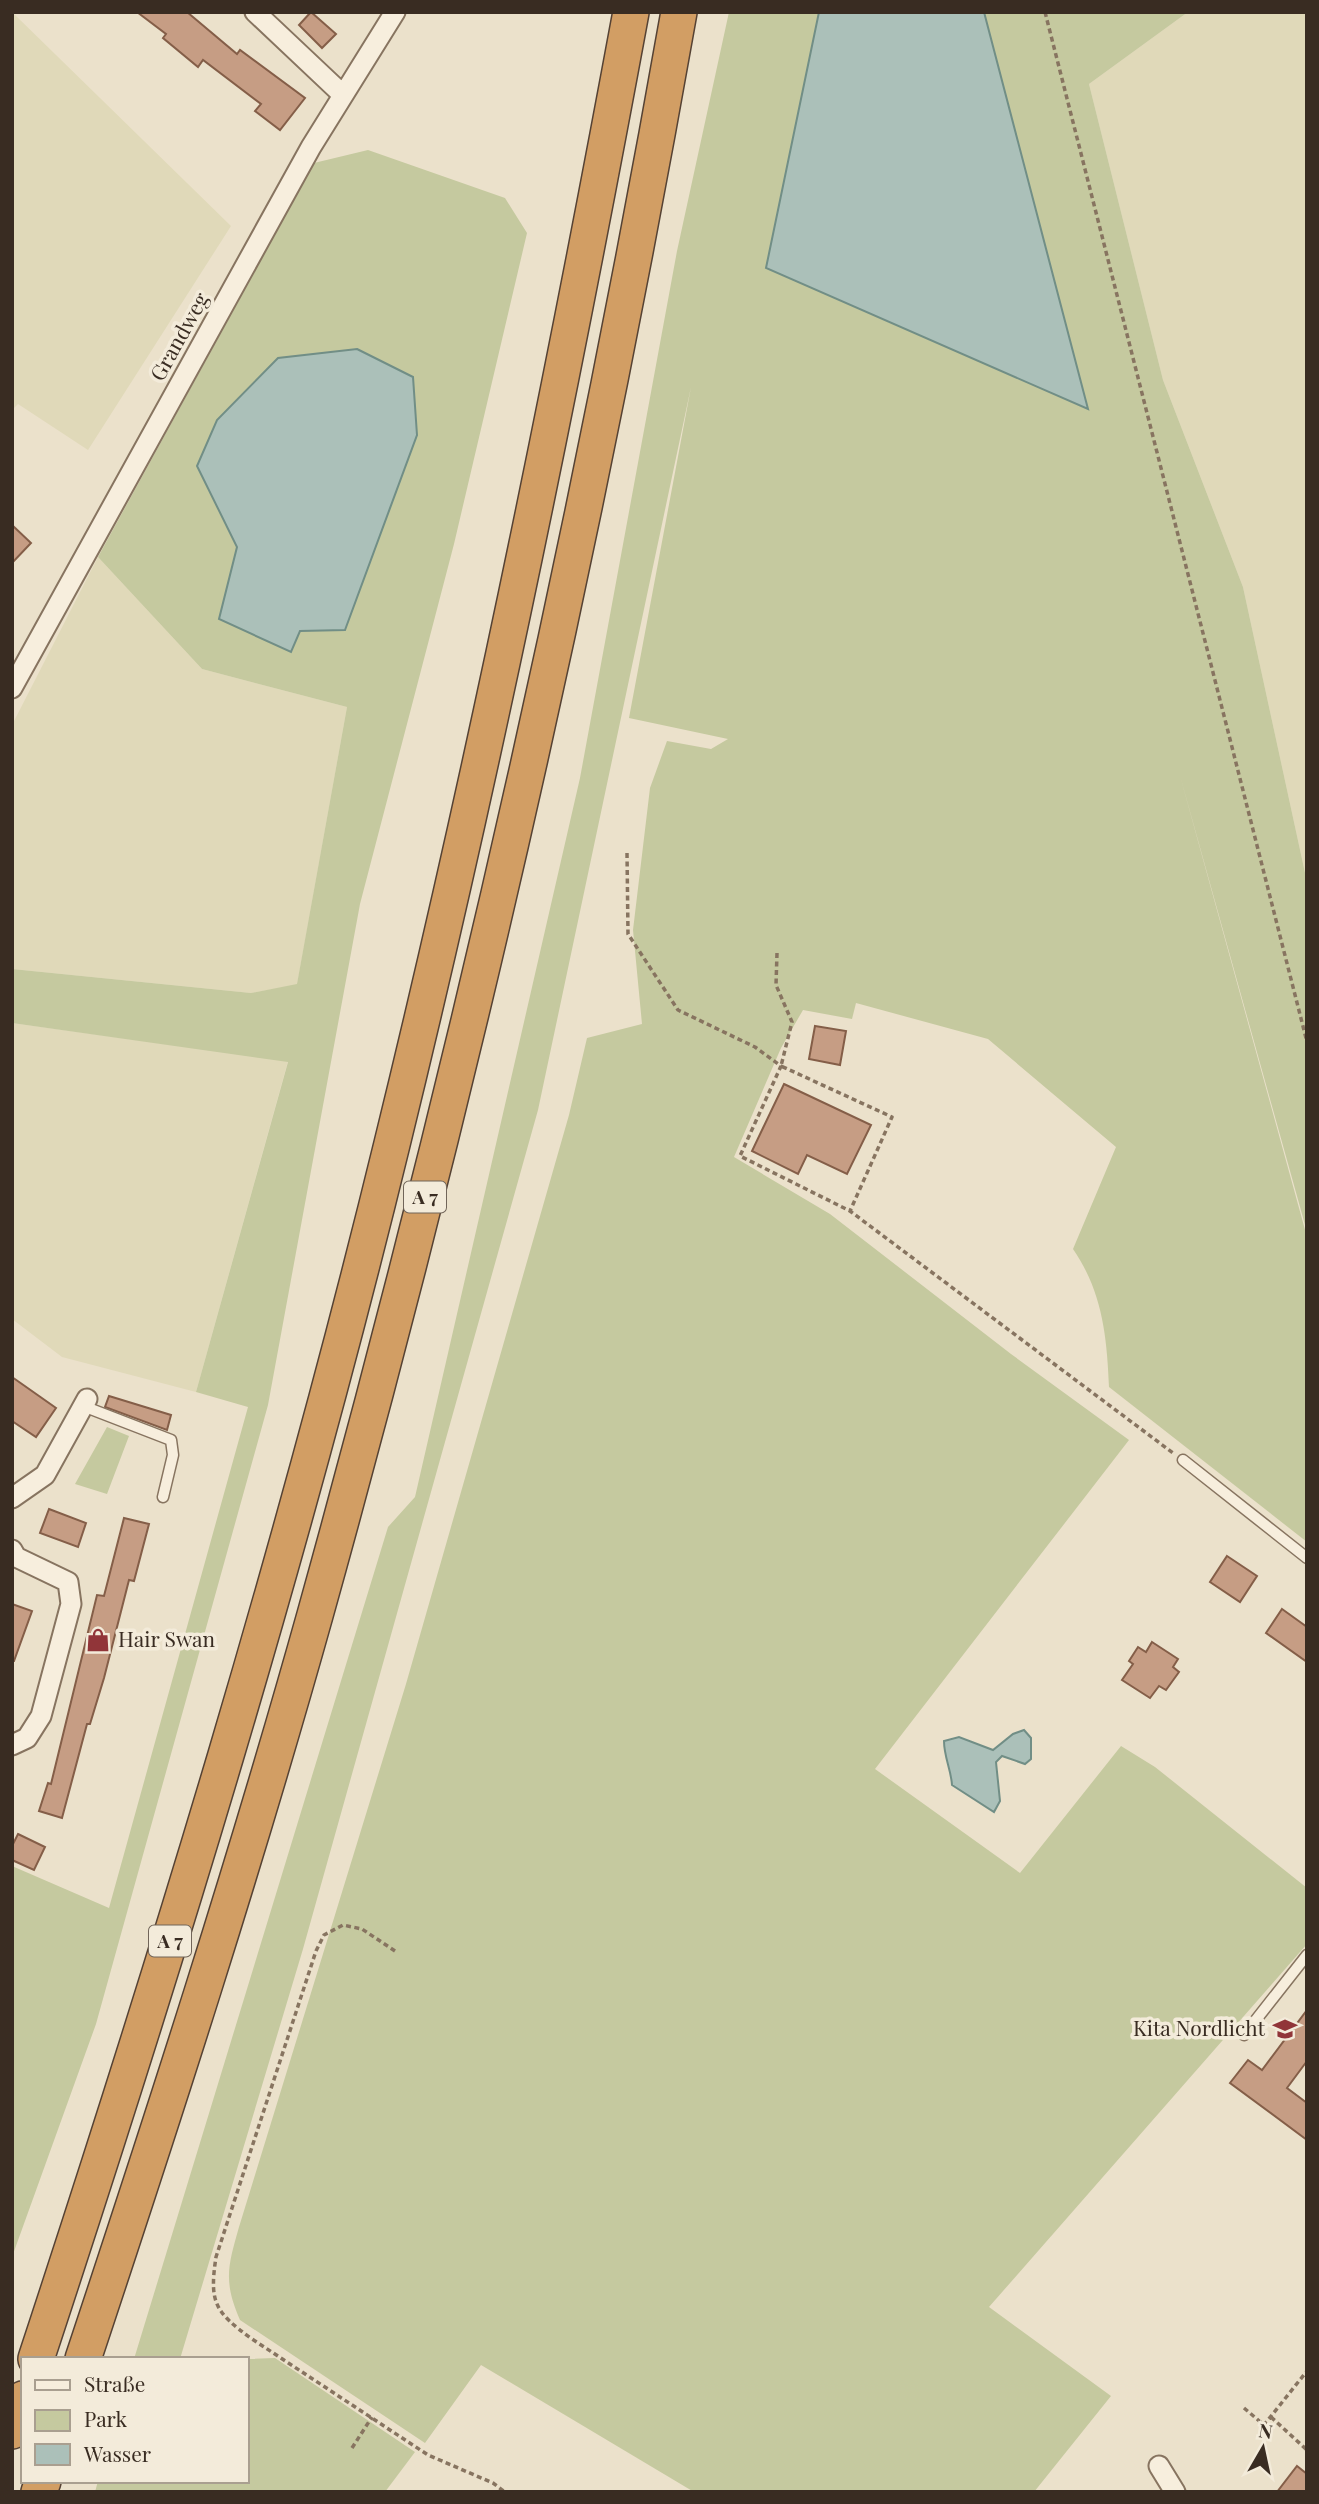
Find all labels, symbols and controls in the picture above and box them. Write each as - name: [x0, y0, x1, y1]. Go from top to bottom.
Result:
- street label: Grandweg: [142, 287, 214, 385]
- road number: A 7: [404, 1182, 446, 1212]
- place label: Hair Swan: [118, 1624, 215, 1652]
- shop icon: Hair Swan: [84, 1626, 112, 1654]
- road number: A 7: [149, 1926, 191, 1956]
- place label: Kita Nordlicht: [1133, 2013, 1266, 2041]
- school or university icon: Kita Nordlicht: [1271, 2015, 1299, 2043]
- legend: [21, 2357, 248, 2483]
- text: Straße: [84, 2369, 145, 2397]
- text: Park: [84, 2404, 128, 2432]
- north arrow: [1228, 2413, 1298, 2483]
- text: N: [1257, 2416, 1275, 2444]
- text: Wasser: [83, 2439, 152, 2467]

